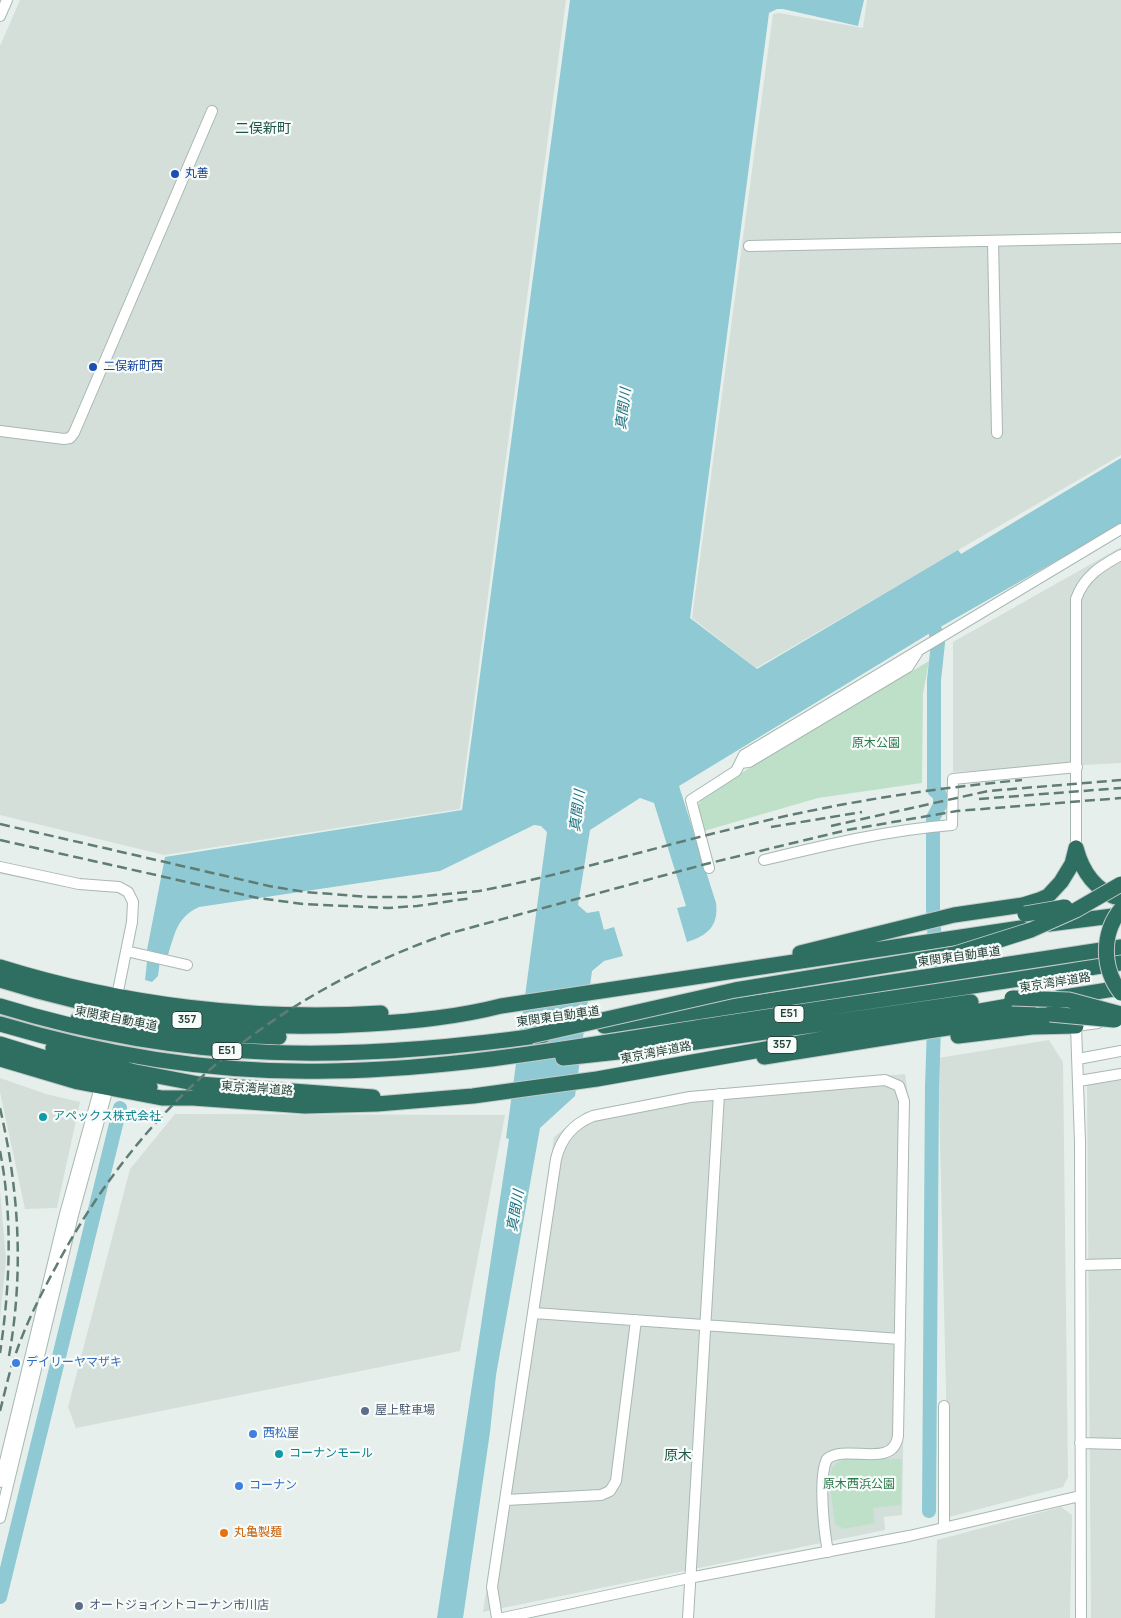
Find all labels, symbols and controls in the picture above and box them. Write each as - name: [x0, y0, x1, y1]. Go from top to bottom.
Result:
- district label: 二俣新町: [235, 121, 291, 137]
- place label: 丸善: [185, 167, 209, 181]
- marker: 丸善: [169, 168, 181, 180]
- place label: 二俣新町西: [103, 360, 163, 374]
- marker: 二俣新町西: [87, 361, 99, 373]
- water label: 真間川: [613, 387, 635, 431]
- park label: 原木公園: [852, 737, 900, 751]
- water label: 真間川: [567, 789, 589, 833]
- street label: 東関東自動車道: [916, 944, 1002, 970]
- street label: 東京湾岸道路: [1018, 970, 1092, 996]
- street label: 東関東自動車道: [73, 1004, 159, 1034]
- street label: 東関東自動車道: [515, 1004, 601, 1030]
- road number: E51: [774, 1006, 804, 1022]
- road number: 357: [172, 1012, 202, 1028]
- road number: 357: [767, 1036, 797, 1054]
- street label: 東京湾岸道路: [619, 1039, 693, 1067]
- road number: E51: [212, 1042, 242, 1060]
- street label: 東京湾岸道路: [221, 1079, 293, 1099]
- place label: アペックス株式会社: [53, 1110, 161, 1124]
- marker: アペックス株式会社: [37, 1111, 49, 1123]
- water label: 真間川: [504, 1189, 528, 1233]
- place label: デイリーヤマザキ: [26, 1356, 122, 1370]
- marker: デイリーヤマザキ: [10, 1357, 22, 1369]
- place label: 屋上駐車場: [375, 1404, 435, 1418]
- marker: 屋上駐車場: [359, 1405, 371, 1417]
- place label: 西松屋: [263, 1427, 299, 1441]
- marker: 西松屋: [247, 1428, 259, 1440]
- place label: コーナンモール: [289, 1447, 373, 1461]
- marker: コーナンモール: [273, 1448, 285, 1460]
- district label: 原木: [664, 1448, 692, 1464]
- park label: 原木西浜公園: [823, 1478, 895, 1492]
- place label: コーナン: [249, 1479, 297, 1493]
- marker: コーナン: [233, 1480, 245, 1492]
- place label: 丸亀製麺: [234, 1526, 282, 1540]
- marker: 丸亀製麺: [218, 1527, 230, 1539]
- place label: オートジョイントコーナン市川店: [89, 1599, 269, 1613]
- marker: オートジョイントコーナン市川店: [73, 1600, 85, 1612]

